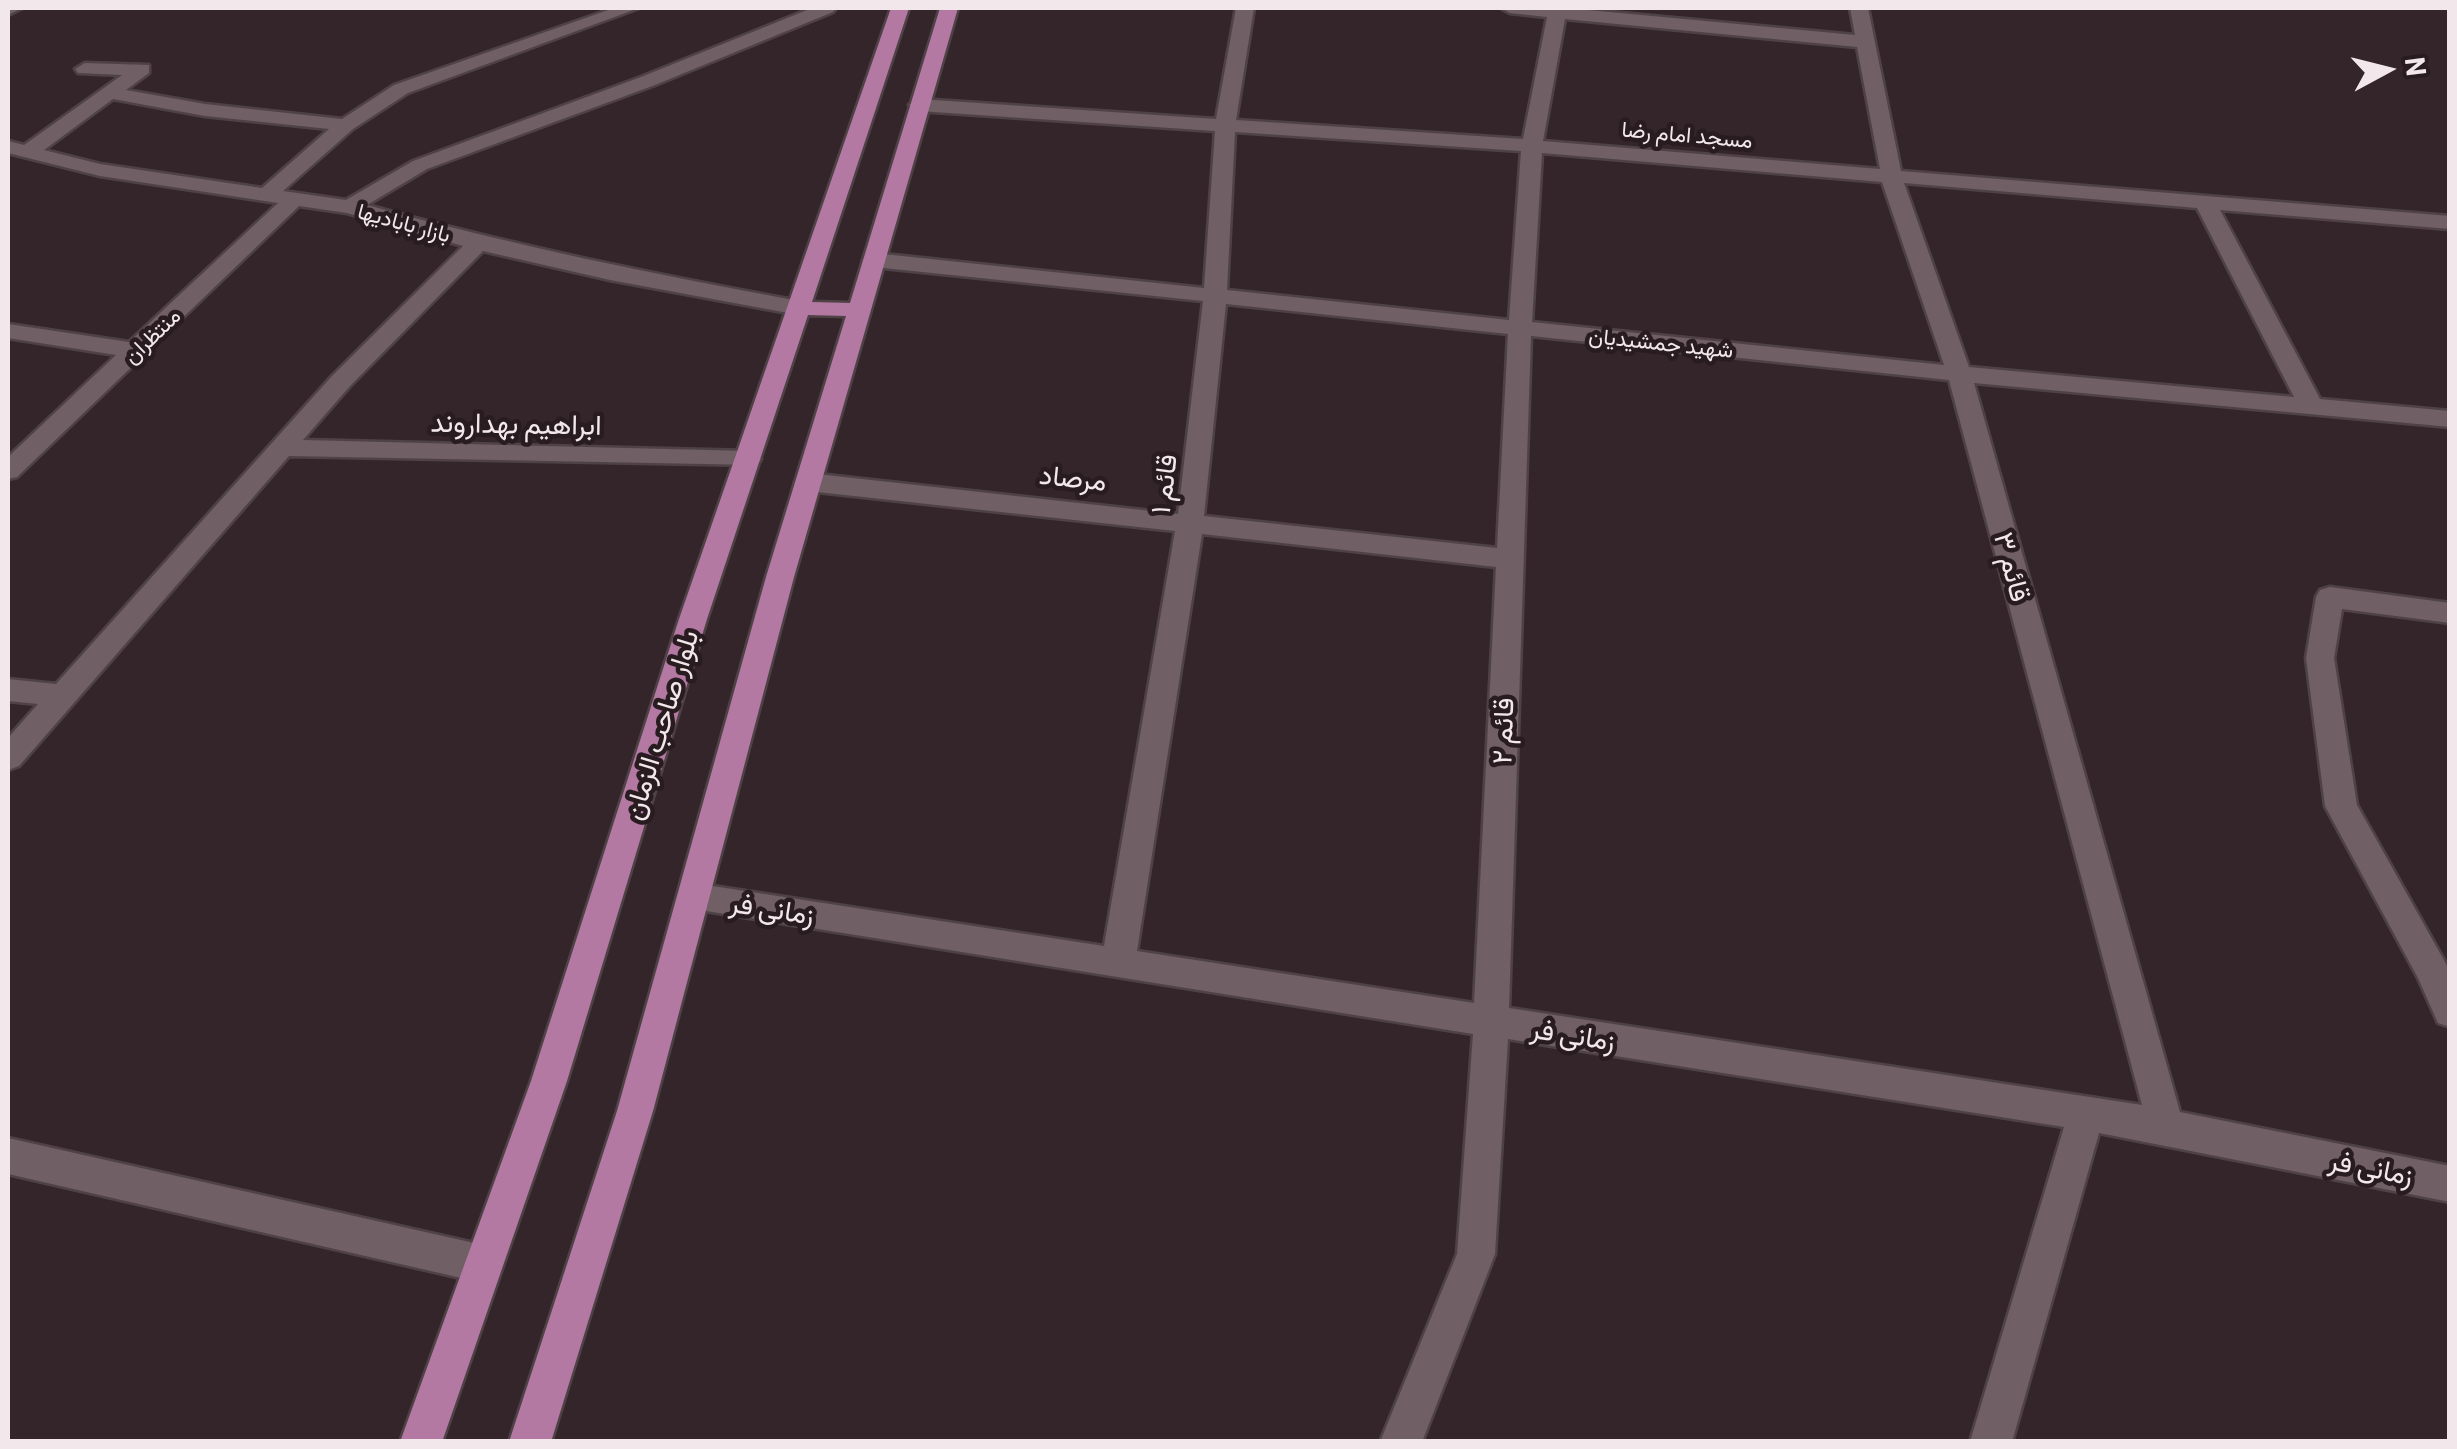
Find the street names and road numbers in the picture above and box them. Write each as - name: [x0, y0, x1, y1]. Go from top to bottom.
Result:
- street label: مسجد امام رضا: [1620, 116, 1754, 154]
- street label: بازار بابادیها: [355, 198, 453, 248]
- street label: منتظران: [118, 303, 186, 369]
- street label: شهید جمشیدیان: [1587, 322, 1735, 364]
- street label: ابراهیم بهداروند: [430, 406, 602, 442]
- street label: قائم ۱: [1144, 452, 1184, 516]
- street label: مرصاد: [1038, 458, 1108, 498]
- street label: قائم ۳: [1987, 529, 2037, 605]
- street label: بلوار صاحب الزمان: [616, 626, 706, 824]
- street label: قائم ۲: [1485, 697, 1521, 765]
- street label: زمانی فر: [727, 886, 817, 932]
- street label: زمانی فر: [1528, 1012, 1618, 1058]
- street label: زمانی فر: [2326, 1143, 2416, 1193]

